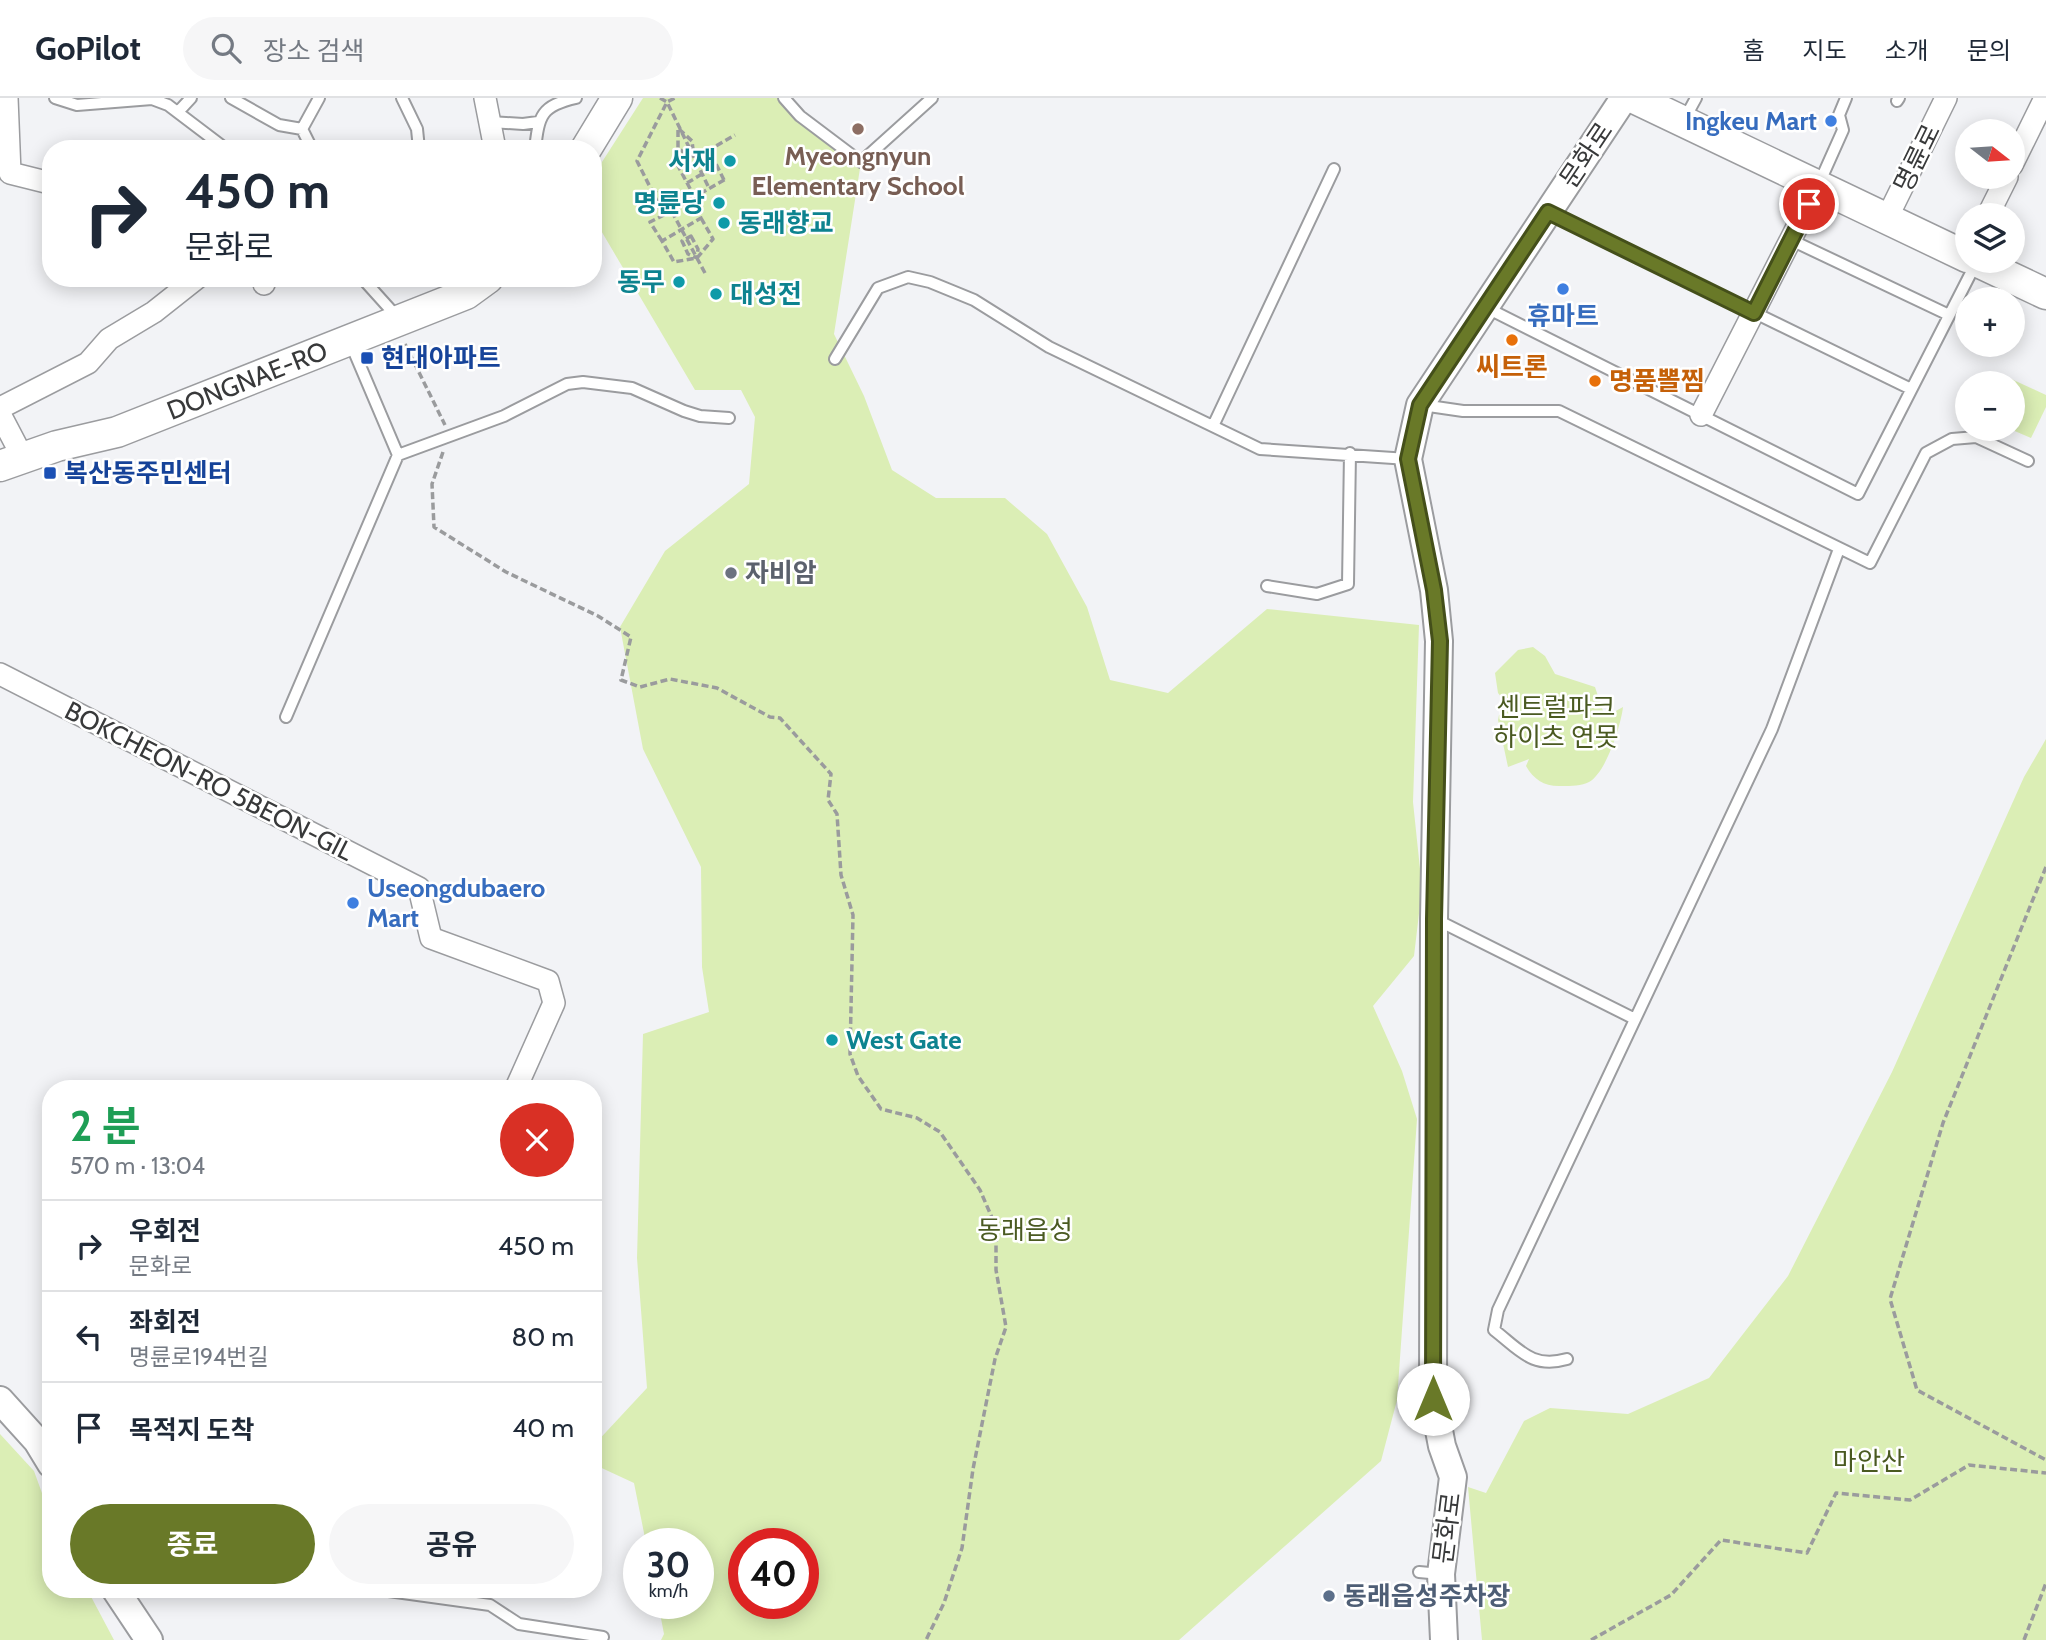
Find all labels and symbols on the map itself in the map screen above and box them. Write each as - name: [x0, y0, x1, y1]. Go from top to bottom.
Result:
- place label: Ingkeu Mart: [1685, 105, 1817, 137]
- marker: Ingkeu Mart: [1823, 113, 1839, 129]
- street label: 문화로: [1553, 116, 1619, 194]
- street label: 명륜로: [1887, 119, 1947, 197]
- north arrow: [1955, 119, 2025, 189]
- marker: Myeongnyun Elementary School: [850, 121, 866, 137]
- place label: Myeongnyun Elementary School: [751, 140, 965, 202]
- place label: 서재: [668, 145, 716, 177]
- marker: 서재: [722, 153, 738, 169]
- pin: [1779, 174, 1839, 234]
- place label: 명륜당: [633, 187, 705, 219]
- marker: 명륜당: [711, 195, 727, 211]
- place label: 동래향교: [738, 207, 834, 239]
- marker: 동래향교: [716, 215, 732, 231]
- place label: 동무: [617, 266, 665, 298]
- marker: 동무: [671, 274, 687, 290]
- place label: 대성전: [730, 278, 802, 310]
- marker: 휴마트: [1555, 281, 1571, 297]
- marker: 대성전: [708, 286, 724, 302]
- place label: 휴마트: [1527, 300, 1599, 332]
- marker: 씨트론: [1504, 332, 1520, 348]
- street label: DONGNAE-RO: [162, 334, 332, 427]
- place label: 현대아파트: [381, 342, 501, 374]
- marker: 현대아파트: [359, 350, 375, 366]
- place label: 씨트론: [1476, 351, 1548, 383]
- place label: 명품뽈찜: [1609, 365, 1705, 397]
- marker: 명품뽈찜: [1587, 373, 1603, 389]
- place label: 복산동주민센터: [64, 457, 231, 489]
- marker: 복산동주민센터: [42, 465, 58, 481]
- place label: 자비암: [745, 557, 817, 589]
- marker: 자비암: [723, 565, 739, 581]
- park label: 센트럴파크 하이츠 연못: [1493, 691, 1619, 753]
- street label: BOKCHEON-RO 5BEON-GIL: [60, 694, 358, 868]
- place label: Useongdubaero Mart: [367, 872, 546, 934]
- marker: Useongdubaero Mart: [345, 895, 361, 911]
- place label: West Gate: [846, 1024, 962, 1056]
- marker: West Gate: [824, 1032, 840, 1048]
- park label: 동래읍성: [977, 1214, 1073, 1246]
- position arrow: [1396, 1362, 1470, 1436]
- park label: 마안산: [1833, 1445, 1905, 1477]
- street label: 문화로: [1427, 1490, 1467, 1566]
- speed limit sign: 40: [728, 1528, 819, 1619]
- place label: 동래읍성주차장: [1343, 1580, 1511, 1612]
- marker: 동래읍성주차장: [1321, 1588, 1337, 1604]

